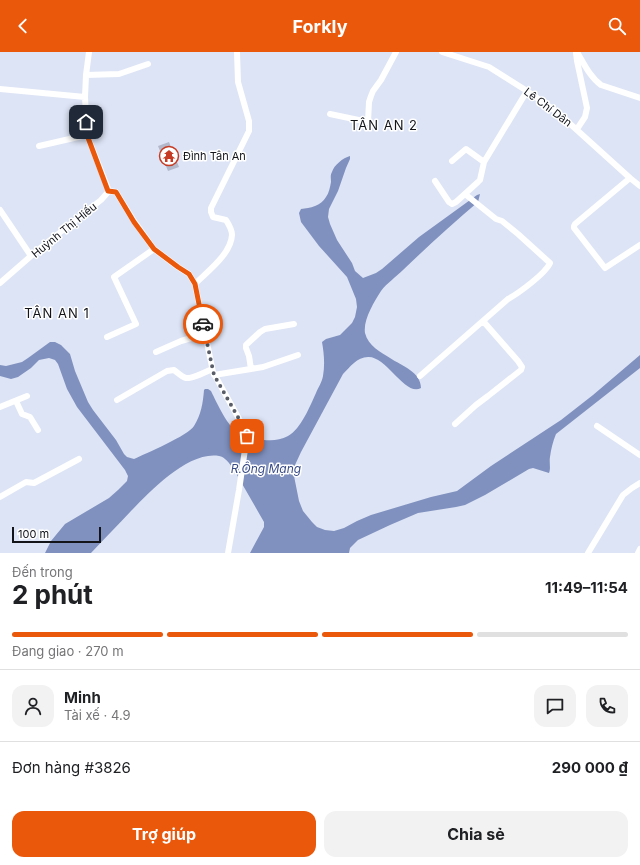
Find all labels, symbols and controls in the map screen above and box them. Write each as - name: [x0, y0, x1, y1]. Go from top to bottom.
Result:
- icon: back: [12, 15, 34, 37]
- icon: search: [606, 15, 628, 37]
- text: Forkly: [292, 16, 348, 37]
- street label: Lê Chí Dân: [521, 84, 575, 130]
- pin: [69, 105, 103, 139]
- icon: home: [75, 111, 97, 133]
- district label: TÂN AN 2: [350, 117, 418, 133]
- temple icon: Đình Tân An: [158, 145, 180, 167]
- place label: Đình Tân An: [183, 149, 246, 163]
- street label: Huỳnh Thị Hiếu: [28, 199, 100, 261]
- courier: [183, 304, 223, 344]
- district label: TÂN AN 1: [24, 305, 90, 321]
- icon: car: [192, 313, 214, 335]
- pin: [230, 419, 264, 453]
- icon: bag: [236, 425, 258, 447]
- water label: R.Ông Mạng: [231, 461, 301, 476]
- scale bar: [12, 525, 101, 544]
- text: 100 m: [18, 527, 49, 541]
- text: Đến trong: [12, 564, 73, 580]
- text: 11:49–11:54: [545, 578, 628, 597]
- text: 2 phút: [12, 579, 93, 610]
- text: Đang giao · 270 m: [12, 643, 124, 659]
- button: person: [12, 685, 54, 727]
- button: chat: [534, 685, 576, 727]
- button: phone: [586, 685, 628, 727]
- text: Minh: [64, 688, 101, 707]
- text: Tài xế · 4.9: [64, 707, 131, 723]
- text: Đơn hàng #3826: [12, 758, 131, 777]
- text: 290 000 ₫: [552, 758, 628, 777]
- button: Trợ giúp: [12, 811, 316, 857]
- button: Chia sẻ: [324, 811, 628, 857]

